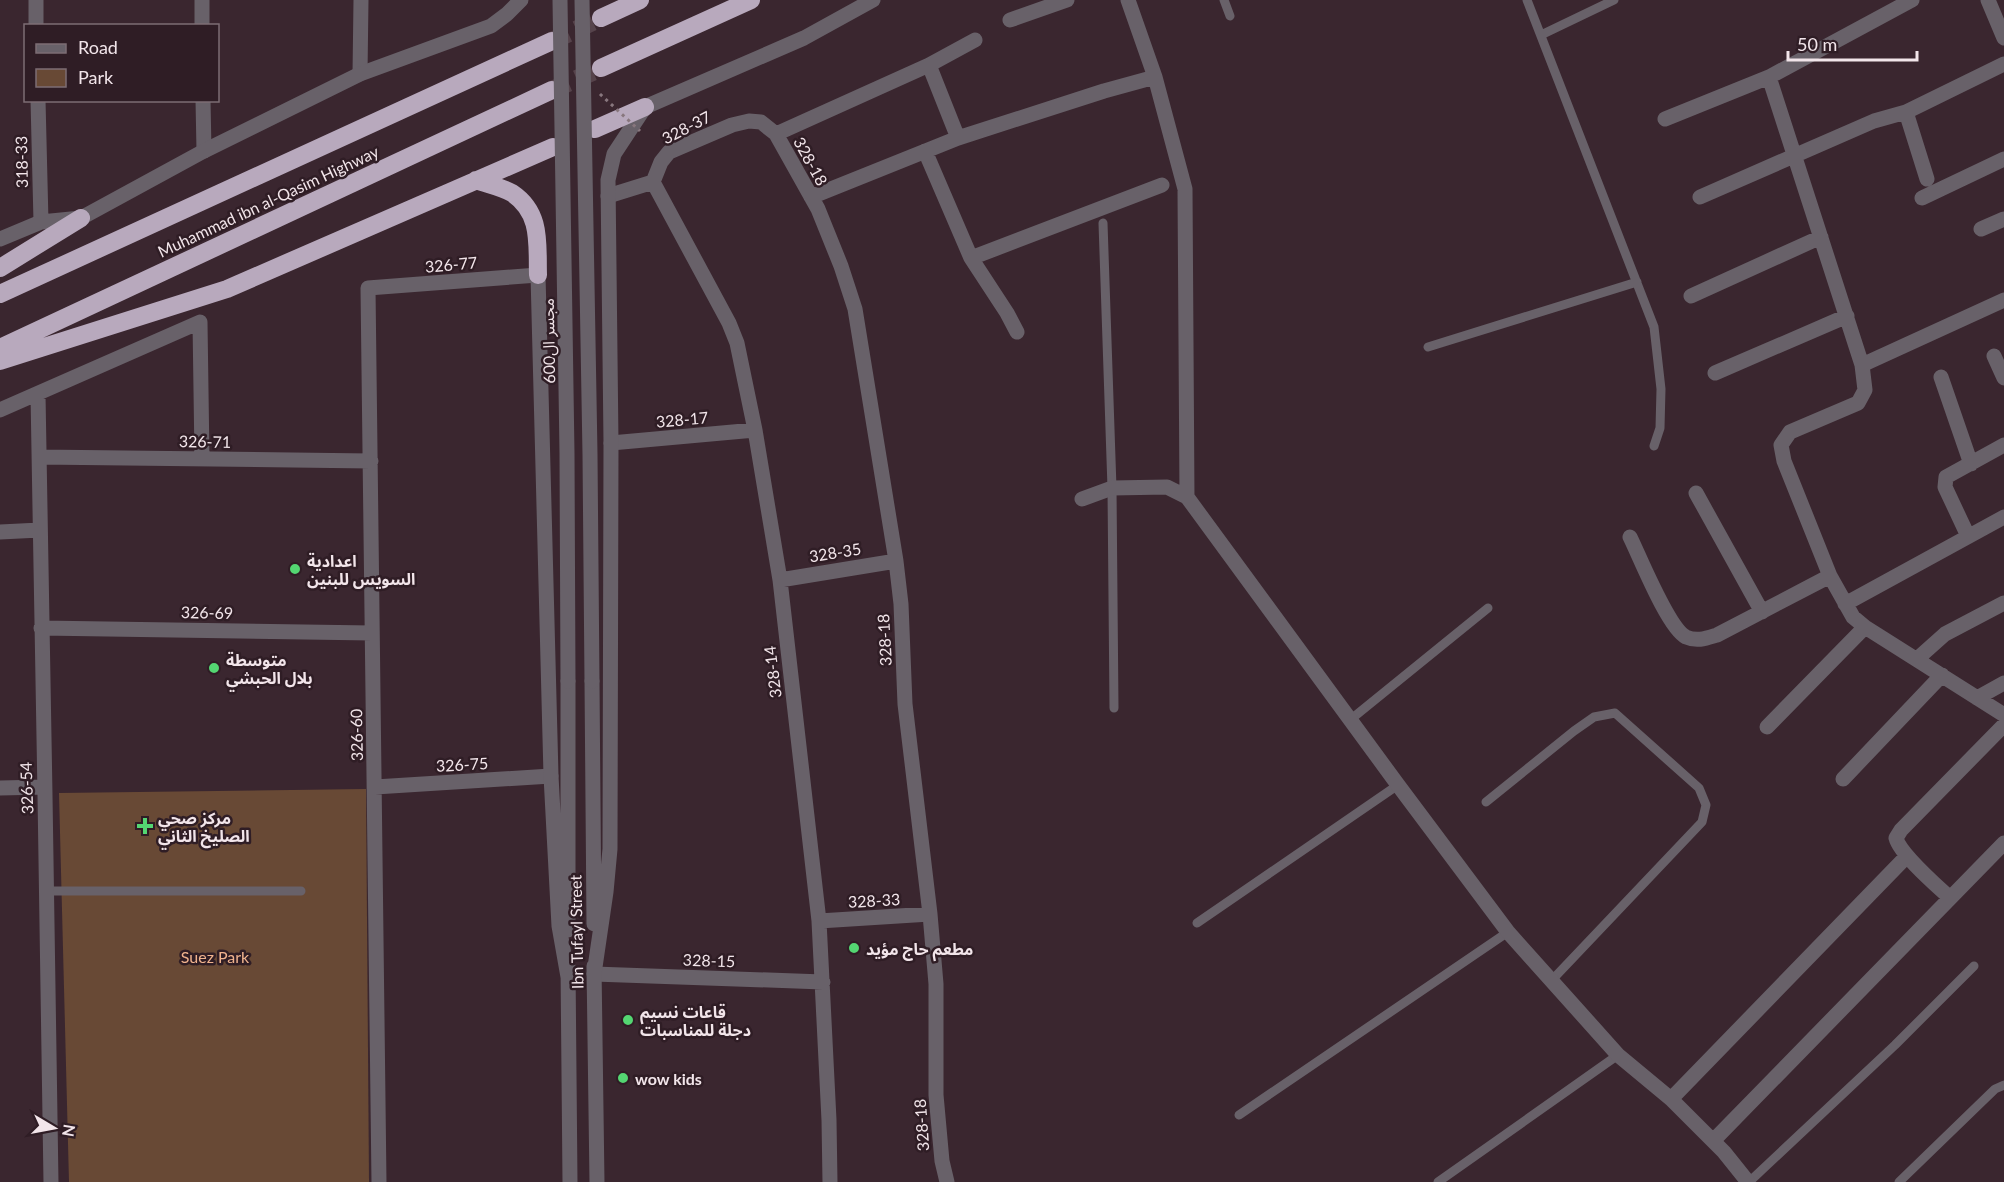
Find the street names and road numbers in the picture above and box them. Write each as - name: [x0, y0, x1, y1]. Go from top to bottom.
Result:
- street label: 328-37: [658, 107, 714, 147]
- street label: 328-18: [790, 134, 832, 188]
- street label: 318-33: [11, 136, 31, 188]
- street label: Muhammad ibn al-Qasim Highway: [155, 141, 382, 261]
- street label: 326-77: [424, 252, 478, 276]
- street label: مجسر ال600: [538, 298, 560, 384]
- street label: 328-17: [655, 407, 709, 431]
- street label: 326-71: [179, 431, 231, 451]
- street label: 328-35: [808, 539, 862, 565]
- street label: 326-69: [181, 602, 233, 622]
- street label: 328-18: [873, 613, 895, 667]
- street label: 328-14: [759, 645, 785, 699]
- street label: 326-60: [346, 709, 366, 761]
- street label: 326-75: [435, 753, 489, 775]
- street label: 326-54: [16, 762, 36, 814]
- street label: Ibn Tufayl Street: [566, 875, 586, 989]
- street label: 328-33: [847, 889, 901, 911]
- street label: 328-15: [683, 950, 735, 970]
- street label: 328-18: [910, 1098, 932, 1152]

